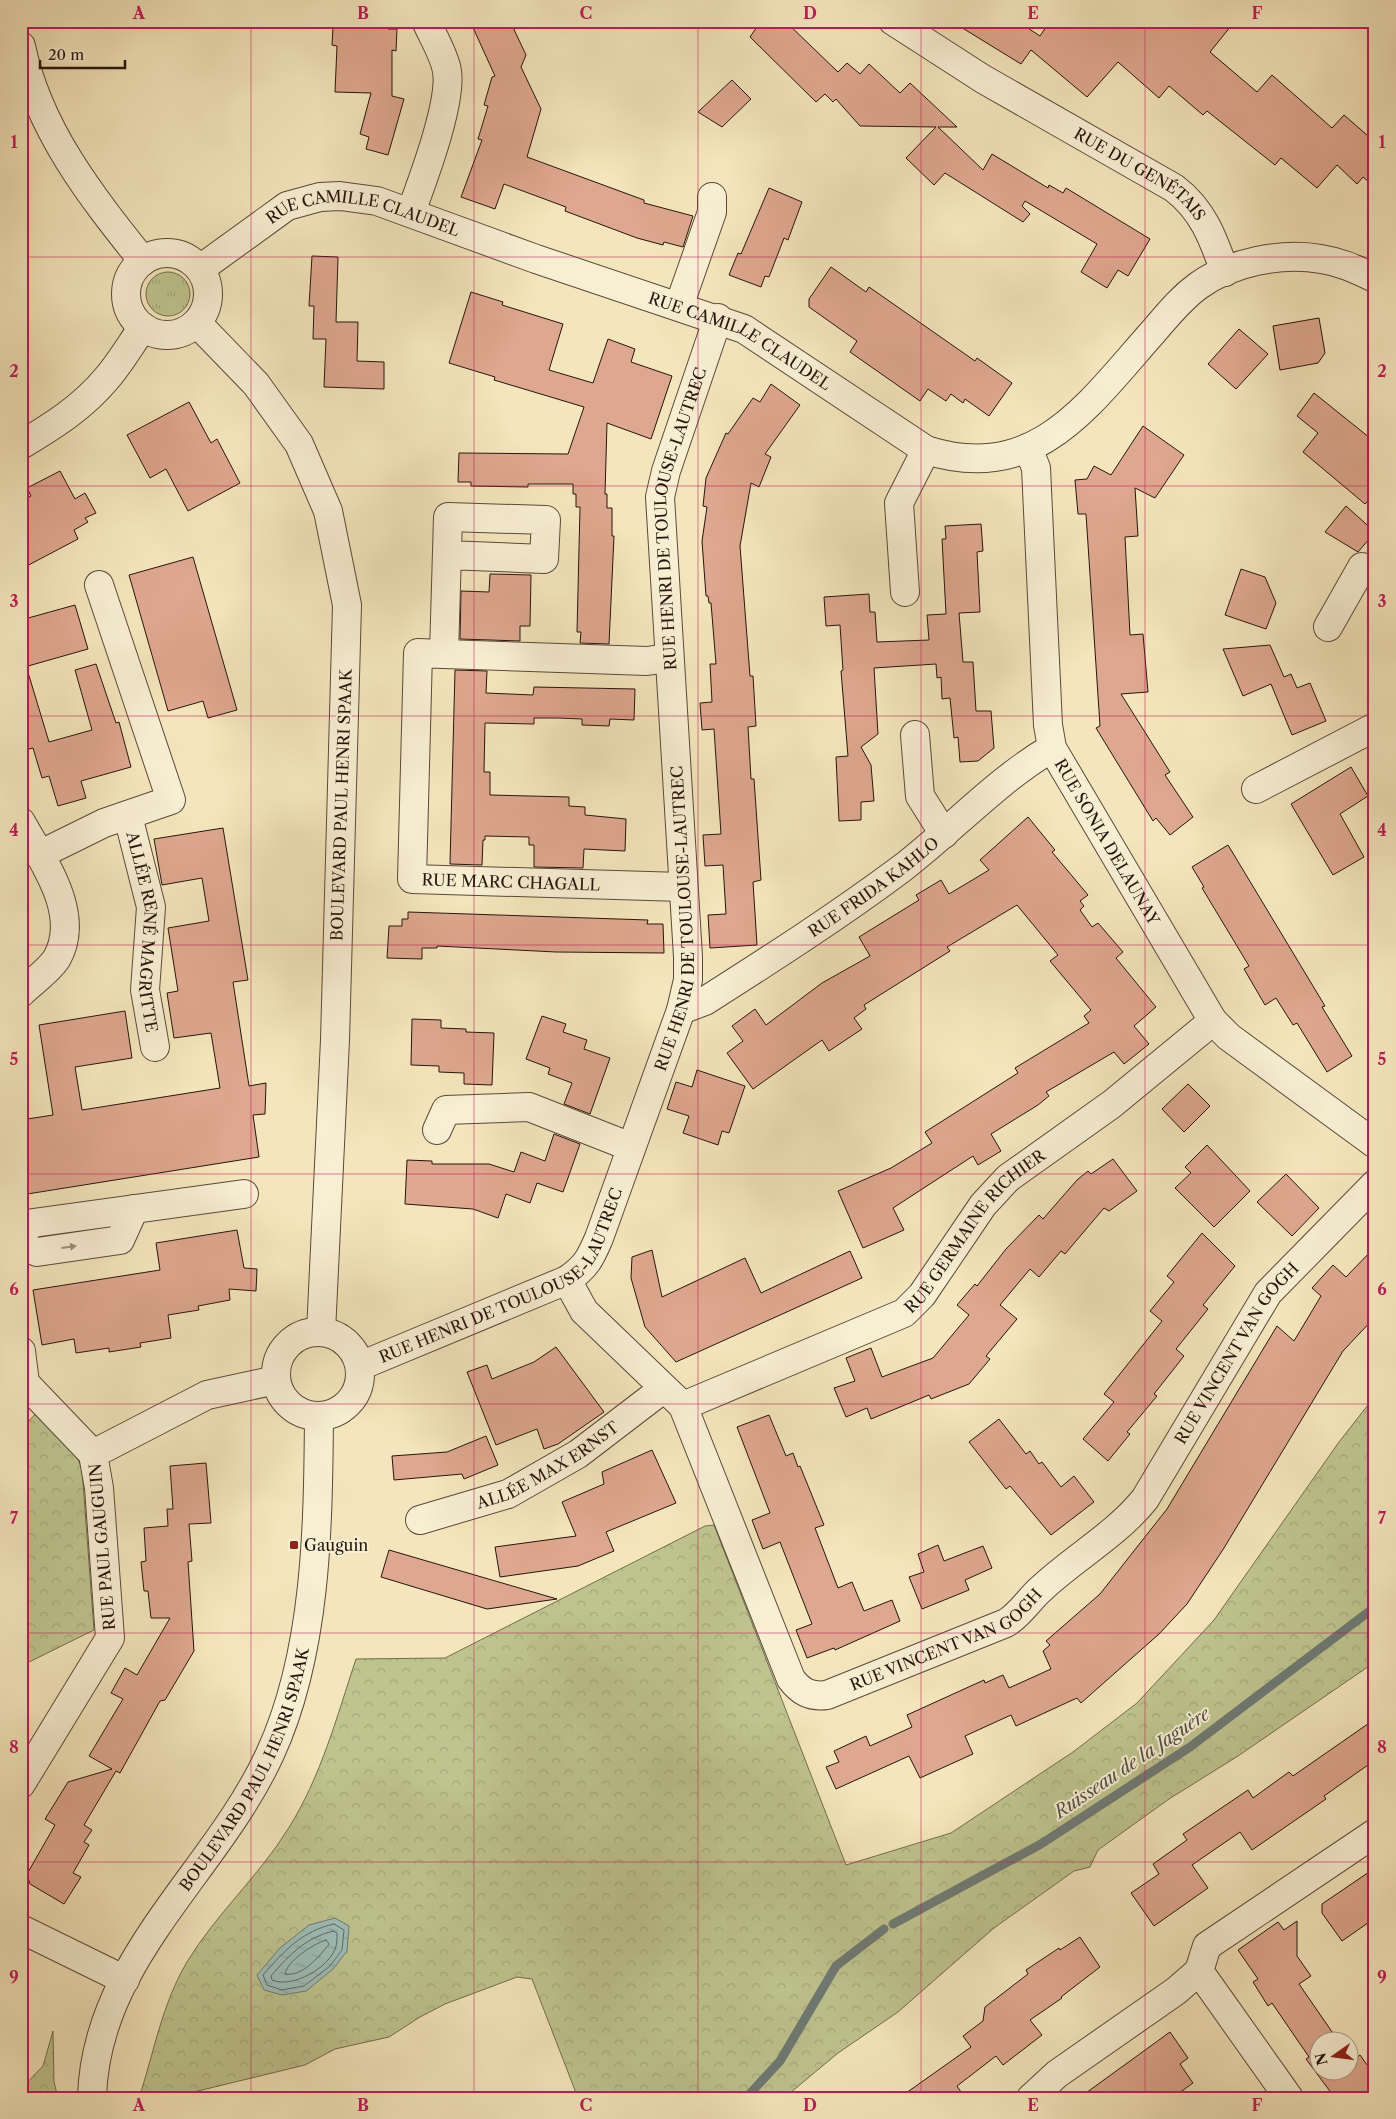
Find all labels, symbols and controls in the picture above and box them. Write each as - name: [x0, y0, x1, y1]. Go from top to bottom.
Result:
- text: A: [132, 3, 146, 23]
- text: B: [357, 3, 369, 23]
- text: C: [580, 3, 592, 23]
- text: D: [803, 3, 817, 23]
- text: E: [1027, 3, 1039, 23]
- text: F: [1252, 3, 1263, 23]
- scale bar: [40, 38, 125, 70]
- text: 20 m: [48, 45, 84, 64]
- street label: RUE DU GENÉTAIS: [1070, 123, 1210, 224]
- text: 1: [10, 132, 18, 152]
- text: 1: [1378, 132, 1386, 152]
- text: RUE CAMILLE CLAUDEL: [262, 186, 463, 240]
- street label: RUE CAMILLE CLAUDEL: [262, 215, 464, 241]
- street label: RUE CAMILLE CLAUDEL: [646, 288, 835, 394]
- text: 2: [9, 361, 19, 381]
- text: 2: [1377, 361, 1387, 381]
- street label: RUE HENRI DE TOULOUSE-LAUTREC: [650, 365, 711, 671]
- text: 3: [9, 591, 19, 611]
- text: 3: [1377, 591, 1387, 611]
- street label: BOULEVARD PAUL HENRI SPAAK: [326, 668, 356, 941]
- street label: RUE SONIA DELAUNAY: [1050, 755, 1164, 929]
- street label: RUE HENRI DE TOULOUSE-LAUTREC: [650, 765, 698, 1074]
- text: 4: [9, 820, 19, 840]
- text: 4: [1377, 820, 1387, 840]
- street label: ALLÉE RENÉ MAGRITTE: [122, 828, 162, 1034]
- street label: RUE FRIDA KAHLO: [804, 832, 943, 941]
- street label: RUE MARC CHAGALL: [421, 869, 601, 895]
- text: 5: [10, 1049, 19, 1069]
- text: 5: [1378, 1049, 1387, 1069]
- street label: RUE GERMAINE RICHIER: [900, 1144, 1050, 1317]
- street label: RUE HENRI DE TOULOUSE-LAUTREC: [376, 1185, 626, 1367]
- one-way arrow: [61, 1243, 77, 1251]
- street label: RUE VINCENT VAN GOGH: [1170, 1258, 1303, 1448]
- text: 6: [9, 1279, 19, 1299]
- text: 6: [1377, 1279, 1387, 1299]
- street label: ALLÉE MAX ERNST: [473, 1417, 622, 1513]
- street label: RUE PAUL GAUGUIN: [85, 1463, 119, 1631]
- text: 7: [10, 1508, 19, 1528]
- text: 7: [1378, 1508, 1387, 1528]
- place label: Gauguin: [304, 1535, 368, 1555]
- marker: Gauguin: [288, 1539, 300, 1551]
- street label: RUE VINCENT VAN GOGH: [847, 1584, 1046, 1695]
- street label: BOULEVARD PAUL HENRI SPAAK: [175, 1645, 313, 1895]
- water label: Ruisseau de la Jaguère: [1048, 1702, 1215, 1824]
- text: 8: [9, 1737, 19, 1757]
- text: 8: [1377, 1737, 1387, 1757]
- text: 9: [9, 1967, 19, 1987]
- text: 9: [1377, 1967, 1387, 1987]
- north arrow: [1308, 2032, 1358, 2082]
- text: N: [1311, 2051, 1332, 2067]
- text: A: [132, 2095, 146, 2115]
- text: B: [357, 2095, 369, 2115]
- text: C: [580, 2095, 592, 2115]
- text: D: [803, 2095, 817, 2115]
- text: E: [1027, 2095, 1039, 2115]
- text: F: [1252, 2095, 1263, 2115]

